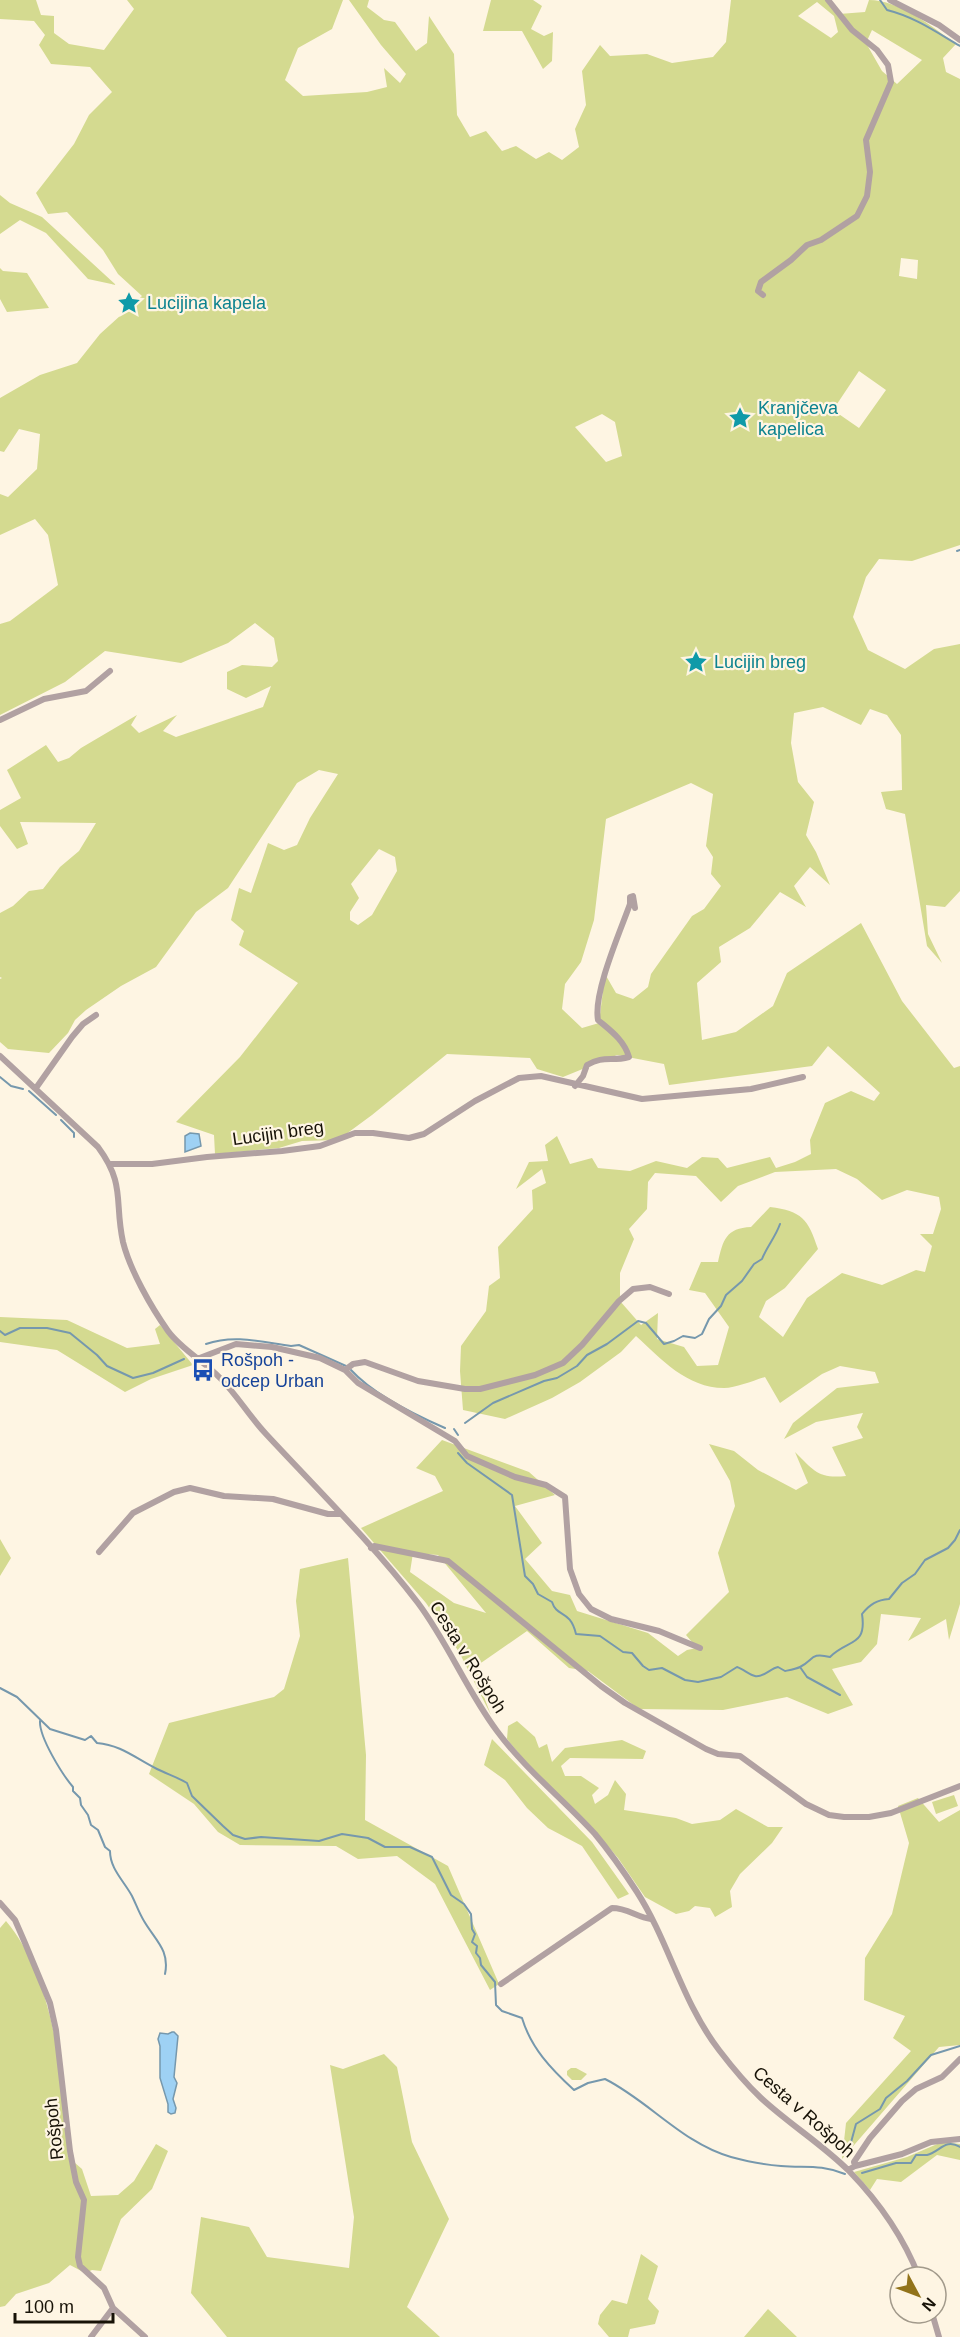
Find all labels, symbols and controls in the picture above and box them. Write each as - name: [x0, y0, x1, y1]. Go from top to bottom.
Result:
- place icon: Lucijina kapela: [116, 290, 142, 316]
- place label: Lucijina kapela: [147, 293, 267, 313]
- place label: Kranjčeva kapelica: [758, 398, 839, 439]
- place icon: Kranjčeva kapelica: [727, 405, 753, 431]
- place icon: Lucijin breg: [683, 649, 709, 675]
- place label: Lucijin breg: [714, 652, 806, 672]
- street label: Lucijin breg: [231, 1117, 325, 1149]
- place label: Rošpoh - odcep Urban: [221, 1350, 324, 1391]
- bus stop icon: Rošpoh - odcep Urban: [190, 1357, 216, 1383]
- street label: Cesta v Rošpoh: [426, 1597, 510, 1717]
- street label: Cesta v Rošpoh: [749, 2062, 859, 2162]
- street label: Rošpoh: [41, 2097, 67, 2161]
- north arrow: [888, 2265, 948, 2325]
- scale bar: [15, 2286, 112, 2324]
- text: N: [919, 2295, 939, 2314]
- text: 100 m: [24, 2297, 74, 2317]

